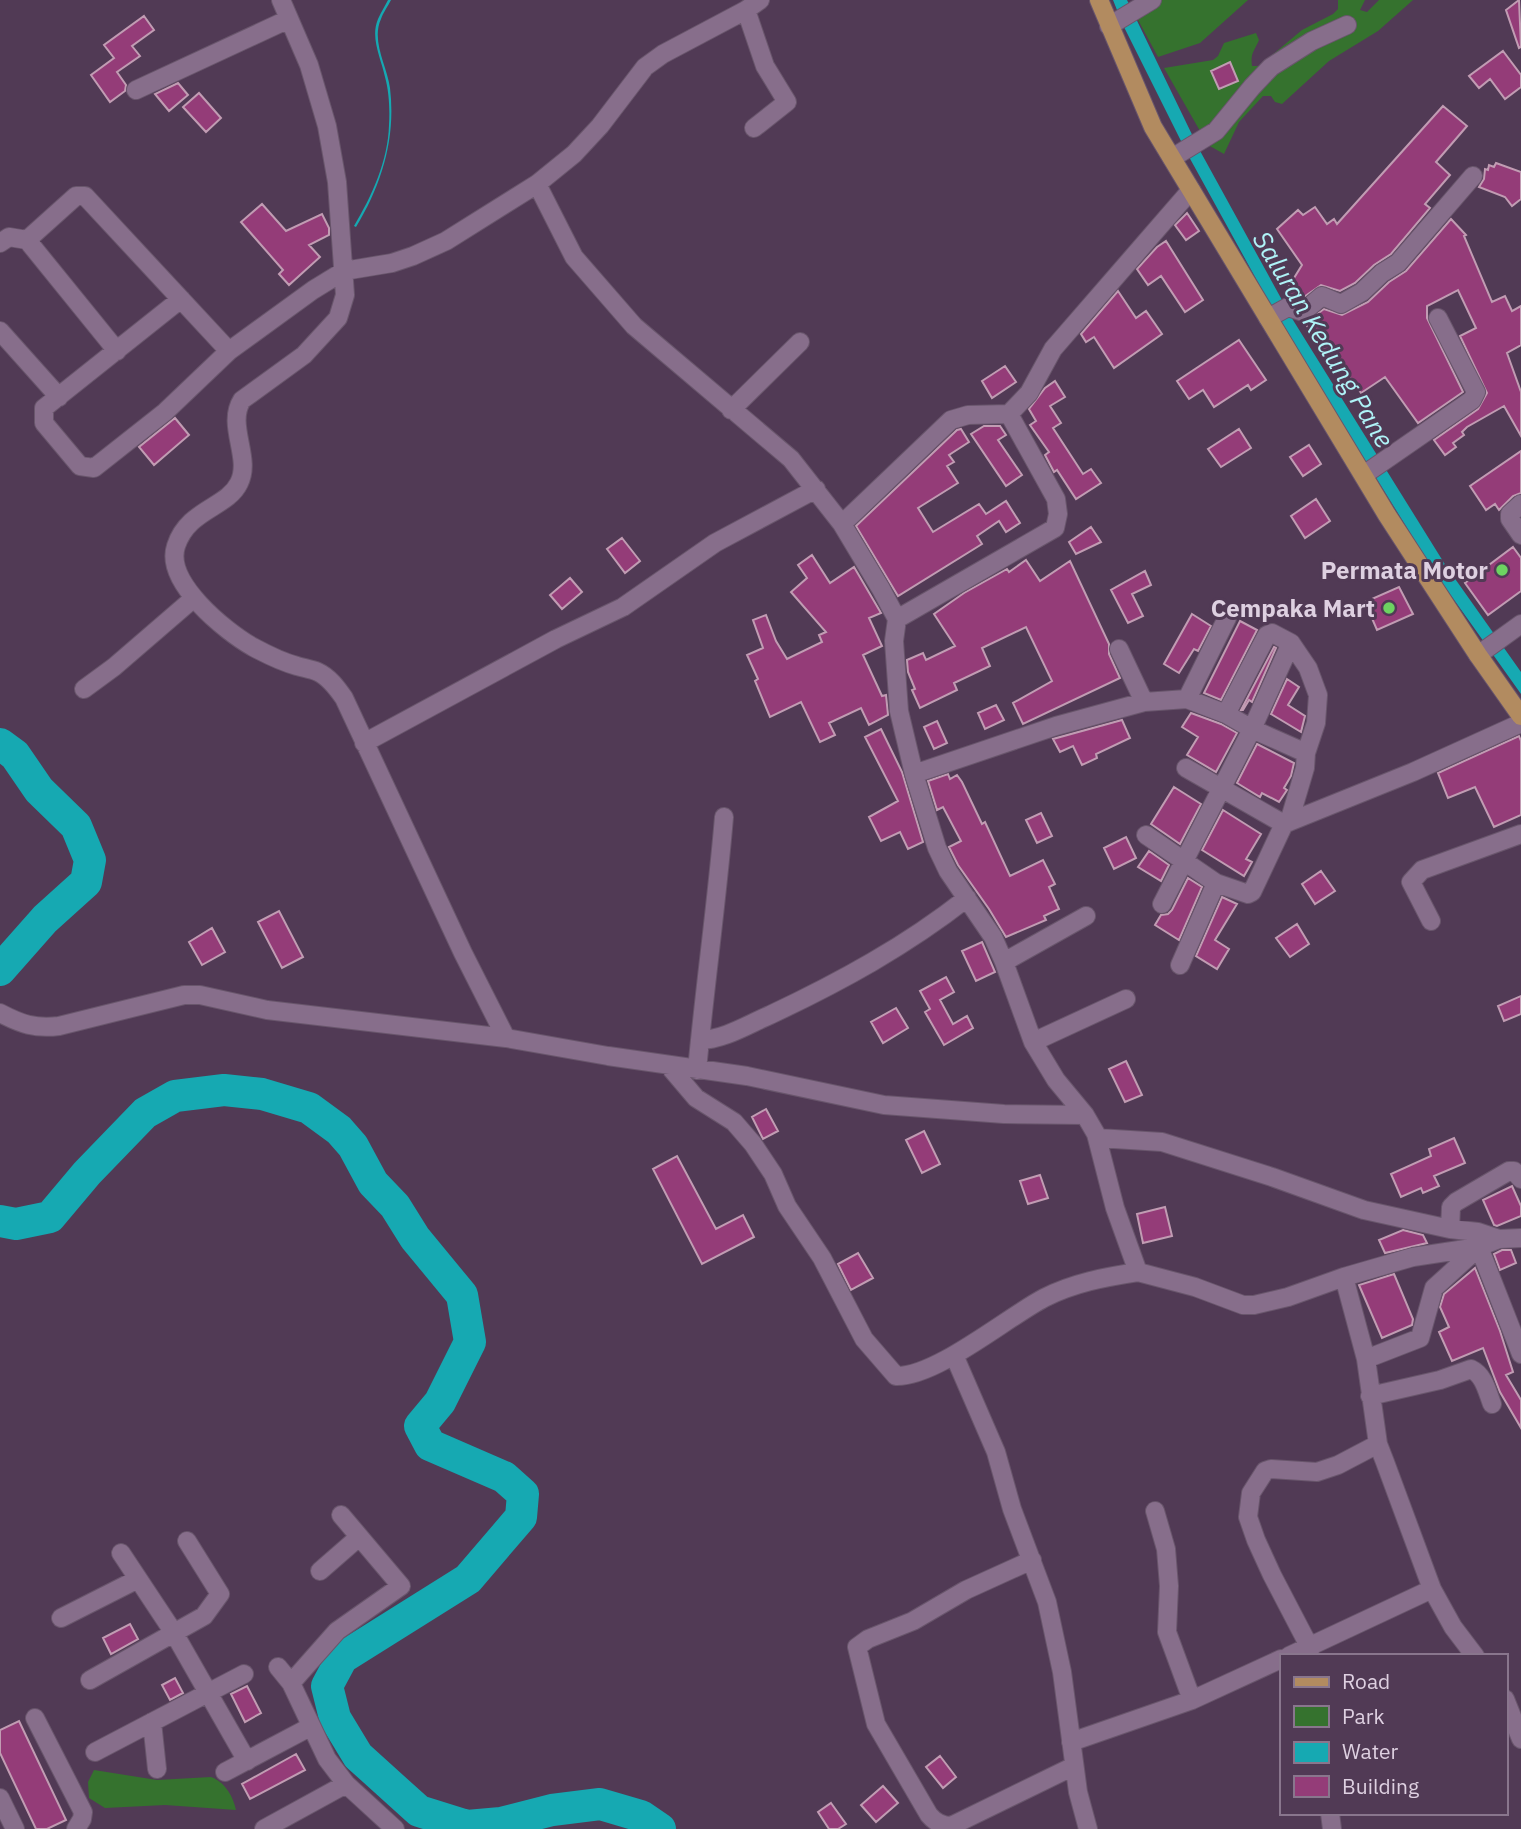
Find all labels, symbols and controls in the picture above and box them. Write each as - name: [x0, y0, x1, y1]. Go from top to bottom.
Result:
- water label: Saluran Kedung Pane: [1246, 224, 1402, 454]
- place label: Permata Motor: [1321, 554, 1488, 586]
- marker: Permata Motor: [1494, 562, 1510, 578]
- place label: Cempaka Mart: [1211, 592, 1375, 624]
- marker: Cempaka Mart: [1381, 600, 1397, 616]
- legend: [1280, 1654, 1507, 1815]
- text: Road: [1342, 1667, 1390, 1695]
- text: Park: [1342, 1702, 1385, 1730]
- text: Water: [1342, 1737, 1399, 1765]
- text: Building: [1342, 1772, 1419, 1800]

